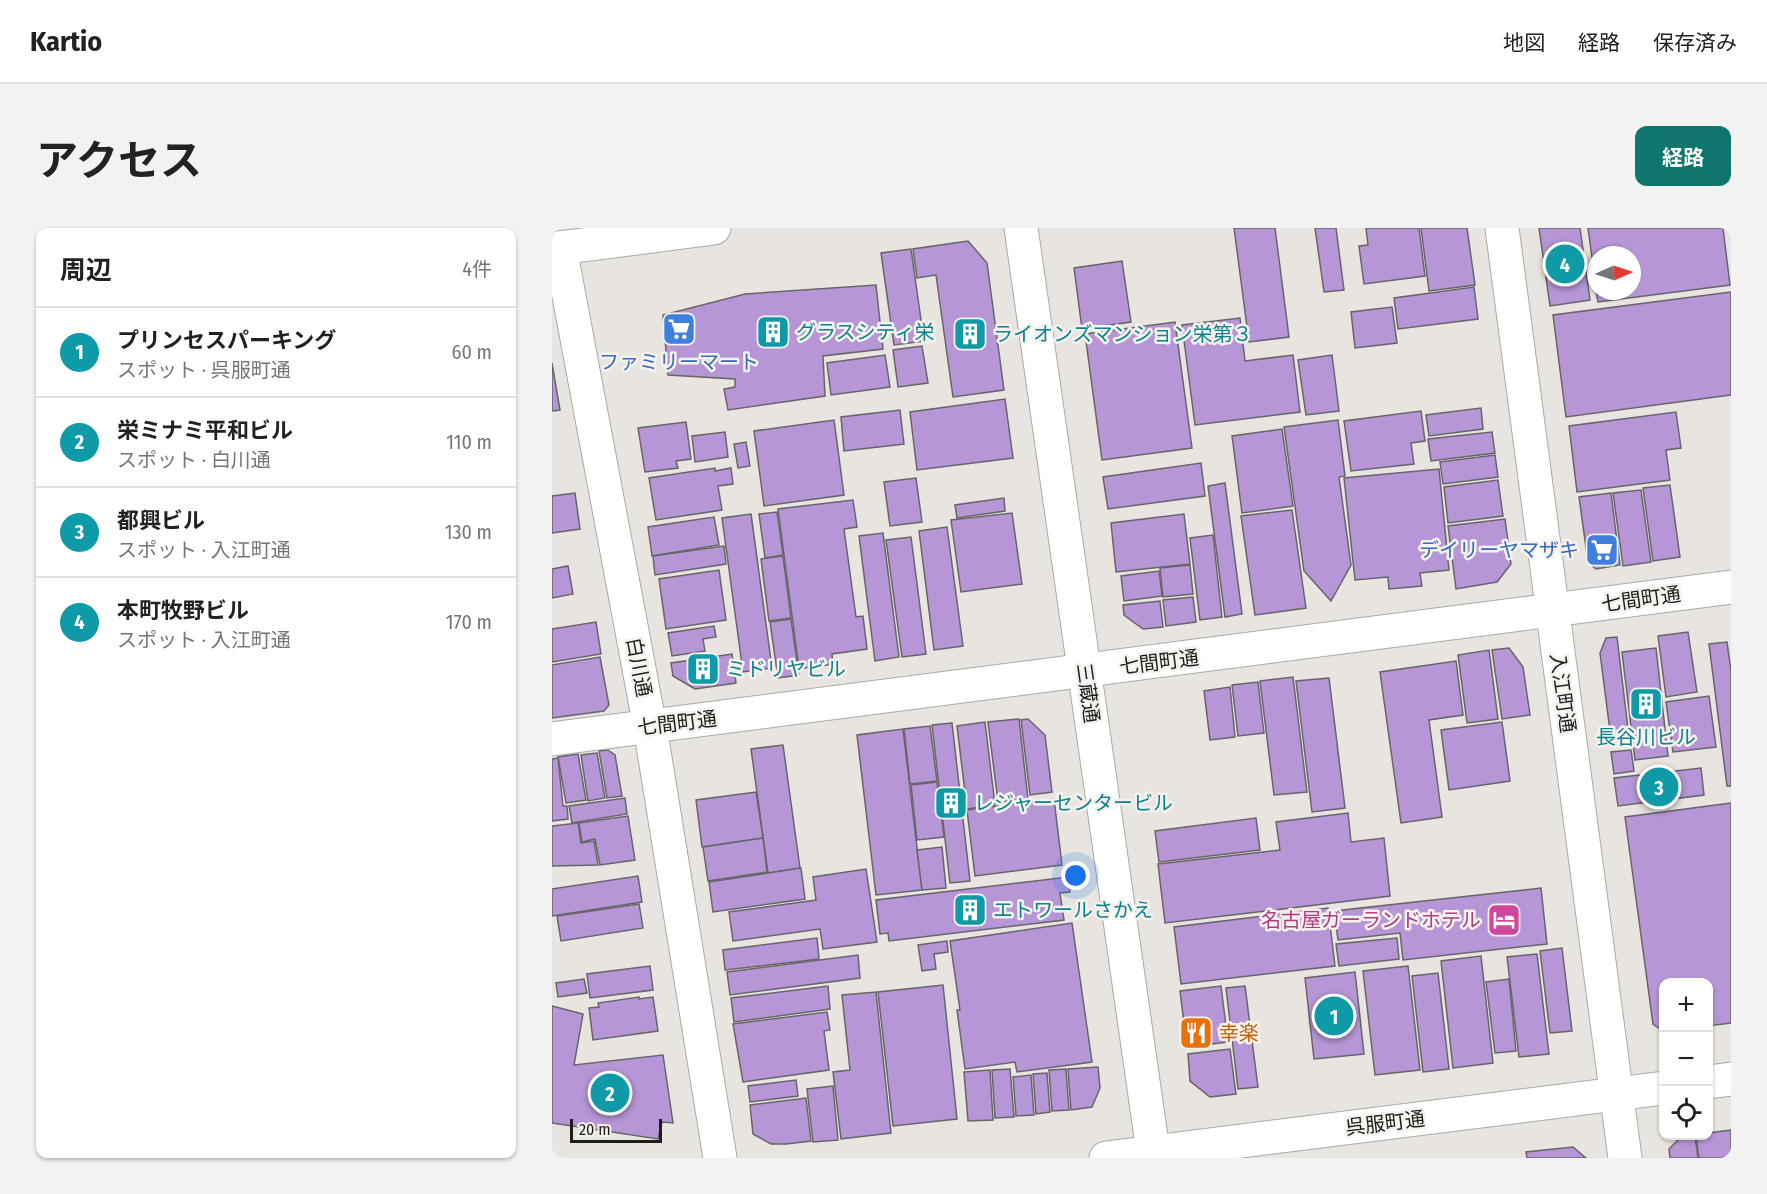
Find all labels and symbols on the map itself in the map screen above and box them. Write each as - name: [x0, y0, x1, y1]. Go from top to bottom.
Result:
- pin: 4: [1546, 242, 1584, 286]
- north arrow: [1587, 246, 1641, 300]
- supermarket icon: ファミリーマート: [661, 311, 697, 347]
- building icon: グラスシティ栄: [755, 314, 791, 350]
- building icon: ライオンズマンション栄第３: [952, 316, 988, 352]
- place label: グラスシティ栄: [796, 320, 934, 344]
- place label: ライオンズマンション栄第３: [993, 322, 1253, 346]
- place label: ファミリーマート: [599, 350, 759, 374]
- supermarket icon: デイリーヤマザキ: [1584, 532, 1620, 568]
- place label: デイリーヤマザキ: [1419, 538, 1579, 562]
- street label: 七間町通: [1600, 582, 1682, 616]
- street label: 白川通: [621, 635, 657, 699]
- street label: 七間町通: [1118, 645, 1200, 679]
- building icon: ミドリヤビル: [685, 651, 721, 687]
- street label: 入江町通: [1546, 652, 1580, 734]
- place label: ミドリヤビル: [726, 657, 846, 681]
- street label: 三蔵通: [1072, 662, 1104, 724]
- building icon: 長谷川ビル: [1628, 686, 1664, 722]
- street label: 七間町通: [636, 706, 718, 740]
- place label: 長谷川ビル: [1596, 725, 1696, 749]
- pin: 3: [1640, 764, 1678, 810]
- building icon: レジャーセンタービル: [933, 785, 969, 821]
- place label: レジャーセンタービル: [974, 791, 1173, 815]
- your location: [1061, 861, 1090, 890]
- building icon: エトワールさかえ: [952, 892, 988, 928]
- place label: エトワールさかえ: [993, 898, 1153, 922]
- hotel icon: 名古屋ガーランドホテル: [1486, 902, 1522, 938]
- place label: 名古屋ガーランドホテル: [1261, 908, 1481, 932]
- pin: 1: [1314, 994, 1354, 1038]
- restaurant icon: 幸楽: [1178, 1015, 1214, 1051]
- place label: 幸楽: [1219, 1021, 1259, 1045]
- pin: 2: [590, 1070, 630, 1116]
- street label: 呉服町通: [1344, 1106, 1426, 1140]
- scale bar: [570, 1116, 662, 1144]

